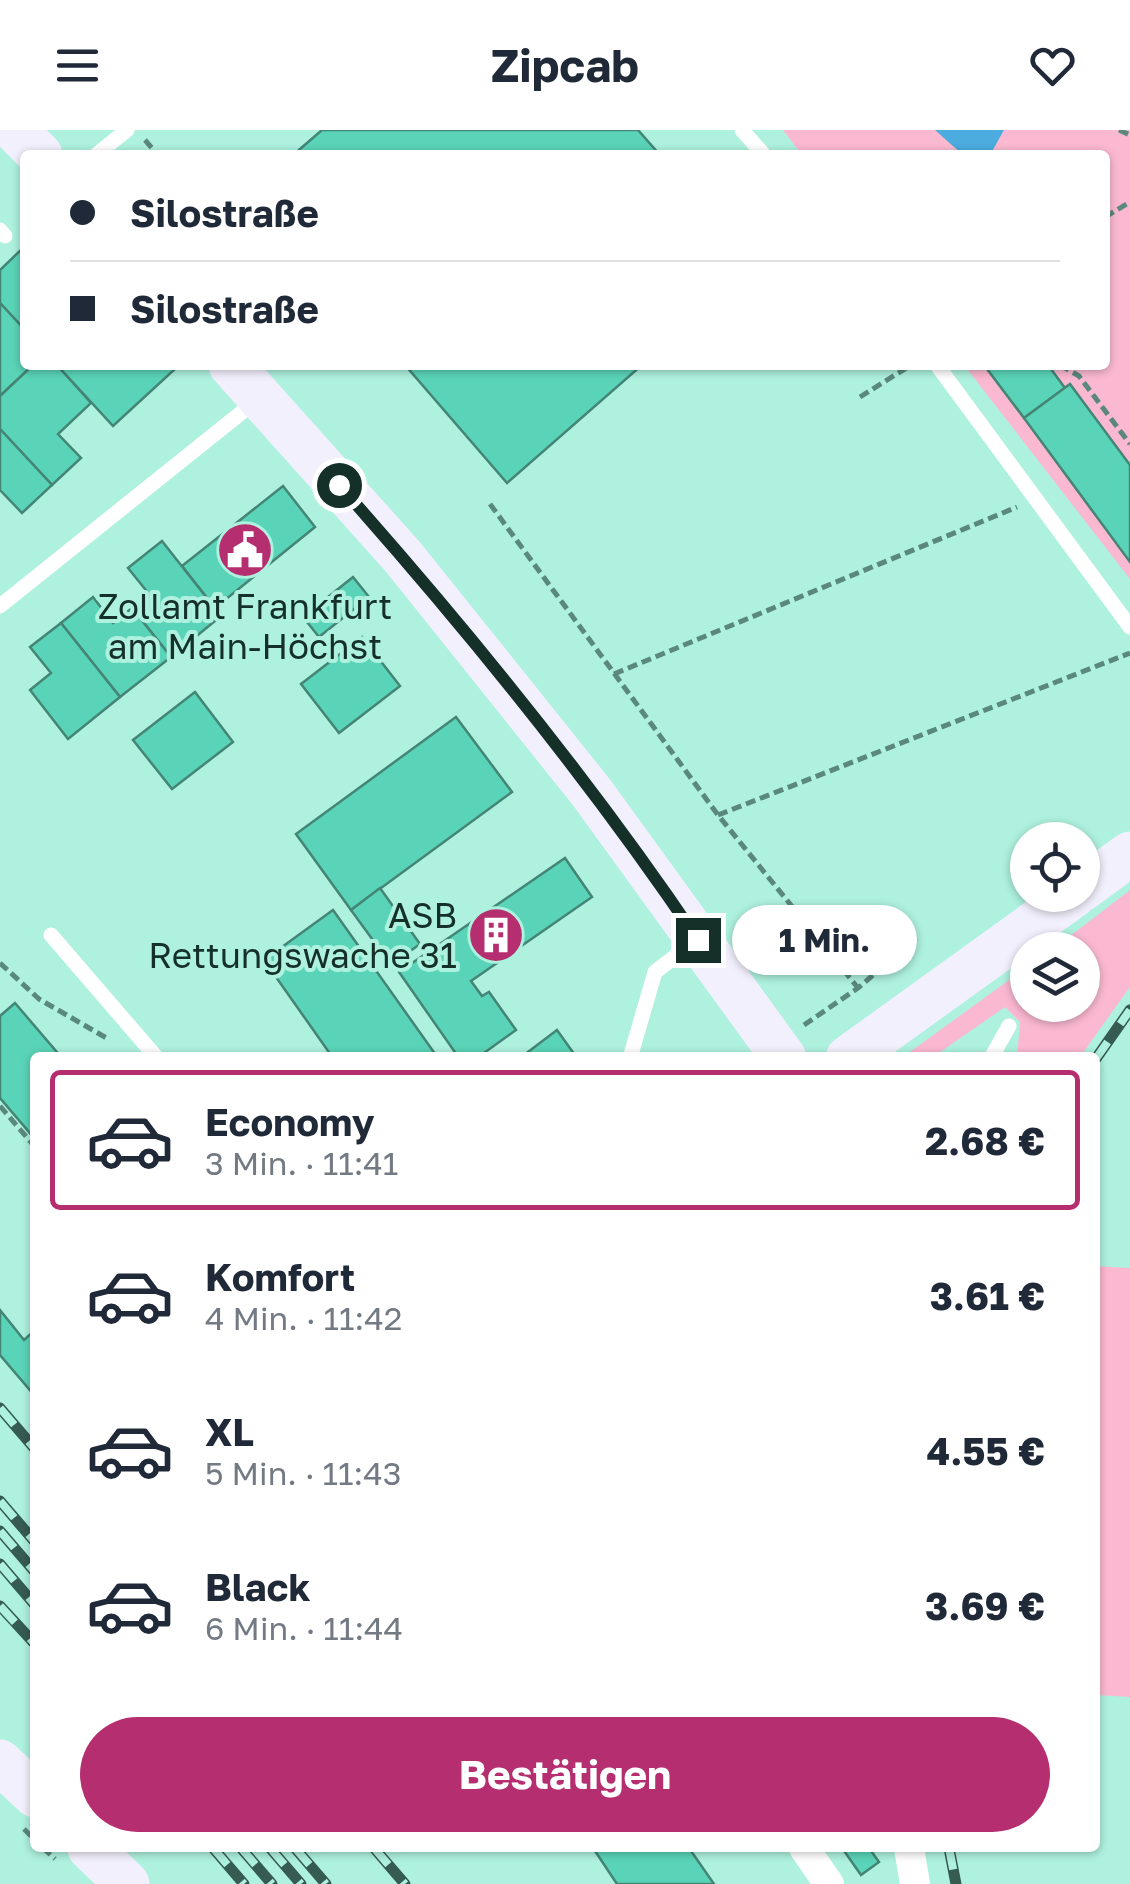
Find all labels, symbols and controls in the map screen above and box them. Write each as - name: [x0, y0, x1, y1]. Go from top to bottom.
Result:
- icon: menu: [50, 38, 105, 93]
- text: Zipcab: [491, 38, 639, 92]
- icon: heart: [1025, 38, 1080, 93]
- text: Silostraße: [130, 190, 319, 235]
- text: Silostraße: [130, 286, 319, 331]
- route start: [317, 463, 362, 508]
- public building icon: Zollamt Frankfurt am Main-Höchst: [215, 520, 275, 580]
- place label: Zollamt Frankfurt am Main-Höchst: [98, 585, 392, 667]
- map controls: [1010, 822, 1100, 1022]
- button: locate: [1010, 822, 1100, 912]
- place label: ASB Rettungswache 31: [148, 894, 457, 976]
- building icon: ASB Rettungswache 31: [466, 905, 526, 965]
- callout: 1 Min.: [733, 905, 918, 975]
- route end: [676, 918, 721, 963]
- text: 1 Min.: [779, 921, 870, 959]
- button: layers: [1010, 932, 1100, 1022]
- icon: car: [85, 1095, 175, 1185]
- text: Economy: [205, 1099, 374, 1144]
- text: 2.68 €: [925, 1118, 1045, 1163]
- text: 3 Min. · 11:41: [205, 1144, 398, 1182]
- icon: car: [85, 1250, 175, 1340]
- text: Komfort: [205, 1254, 355, 1299]
- text: 3.61 €: [930, 1273, 1045, 1318]
- text: 4 Min. · 11:42: [205, 1299, 402, 1337]
- icon: car: [85, 1405, 175, 1495]
- text: XL: [205, 1409, 254, 1454]
- text: 4.55 €: [926, 1428, 1045, 1473]
- text: 5 Min. · 11:43: [205, 1454, 401, 1492]
- icon: car: [85, 1560, 175, 1650]
- text: Black: [205, 1564, 310, 1609]
- text: 3.69 €: [925, 1583, 1045, 1628]
- text: 6 Min. · 11:44: [205, 1609, 403, 1647]
- button: Bestätigen: [80, 1717, 1050, 1832]

